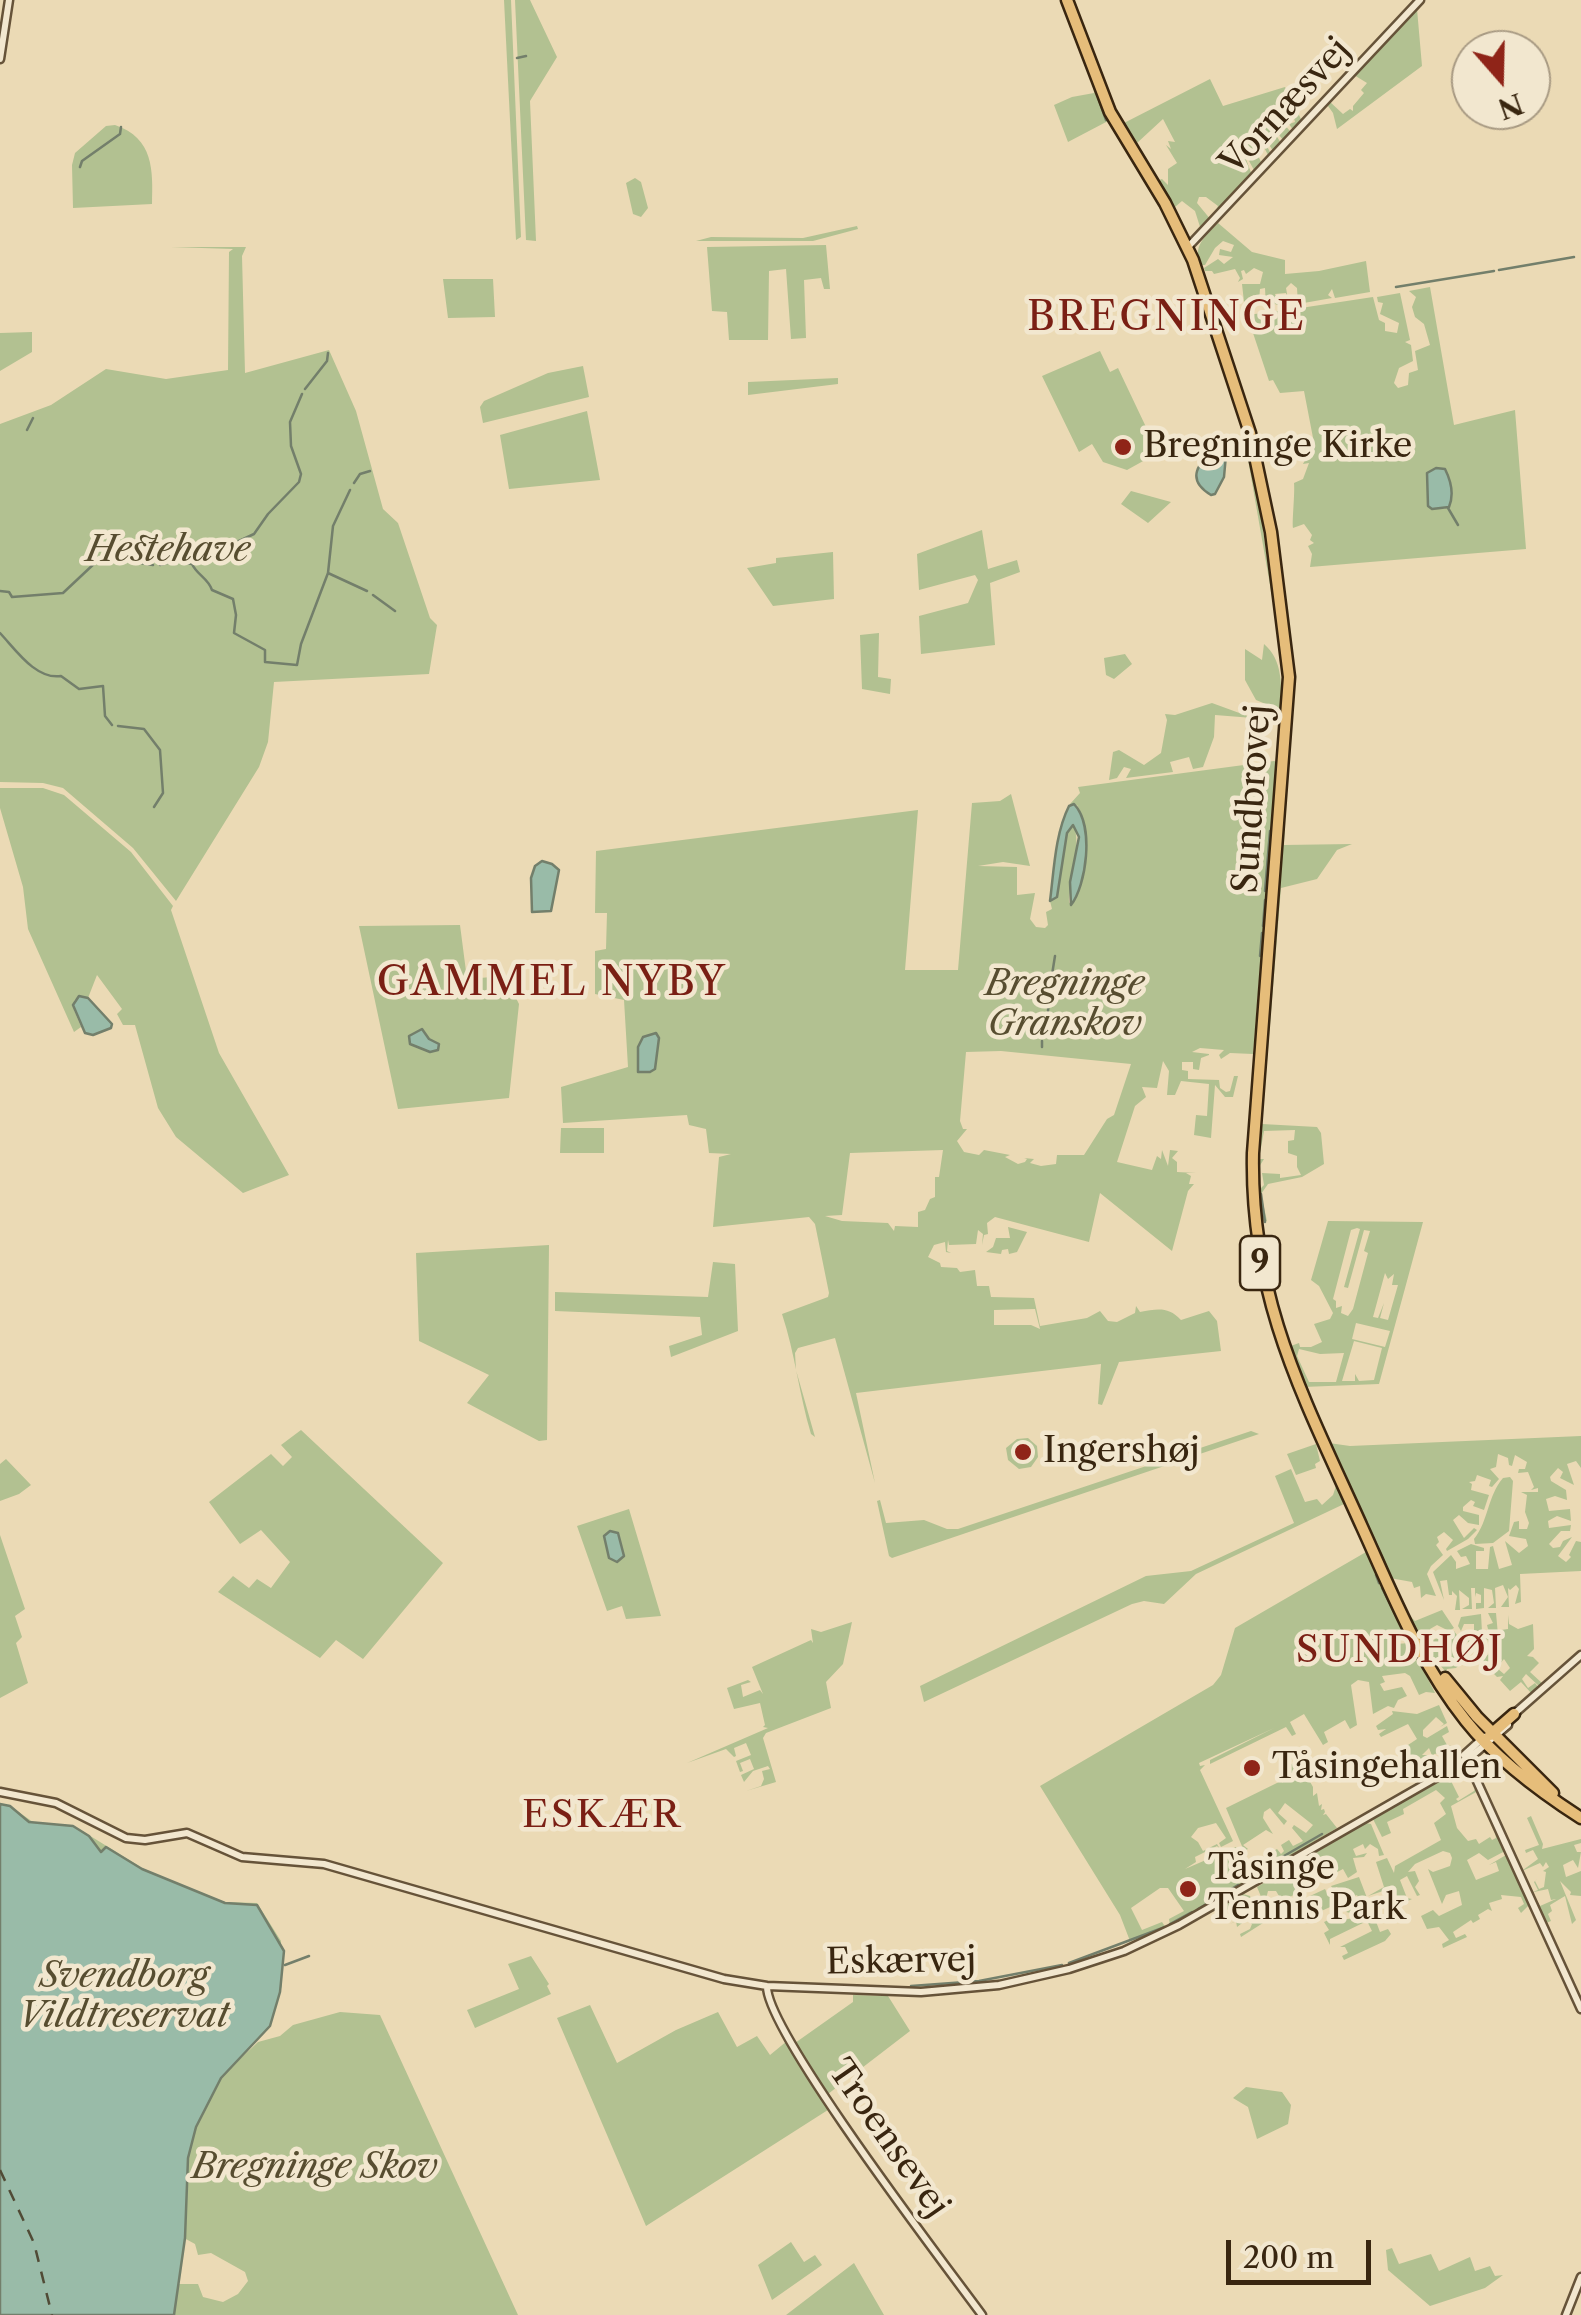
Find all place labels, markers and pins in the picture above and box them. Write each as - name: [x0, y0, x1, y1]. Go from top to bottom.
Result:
- place label: Bregninge Kirke: [1143, 426, 1412, 468]
- marker: Bregninge Kirke: [1112, 436, 1134, 458]
- place label: Ingershøj: [1043, 1431, 1200, 1473]
- marker: Ingershøj: [1012, 1441, 1034, 1463]
- place label: Tåsingehallen: [1272, 1747, 1502, 1789]
- marker: Tåsingehallen: [1241, 1757, 1263, 1779]
- place label: Tåsinge Tennis Park: [1208, 1848, 1406, 1930]
- marker: Tåsinge Tennis Park: [1177, 1878, 1199, 1900]

